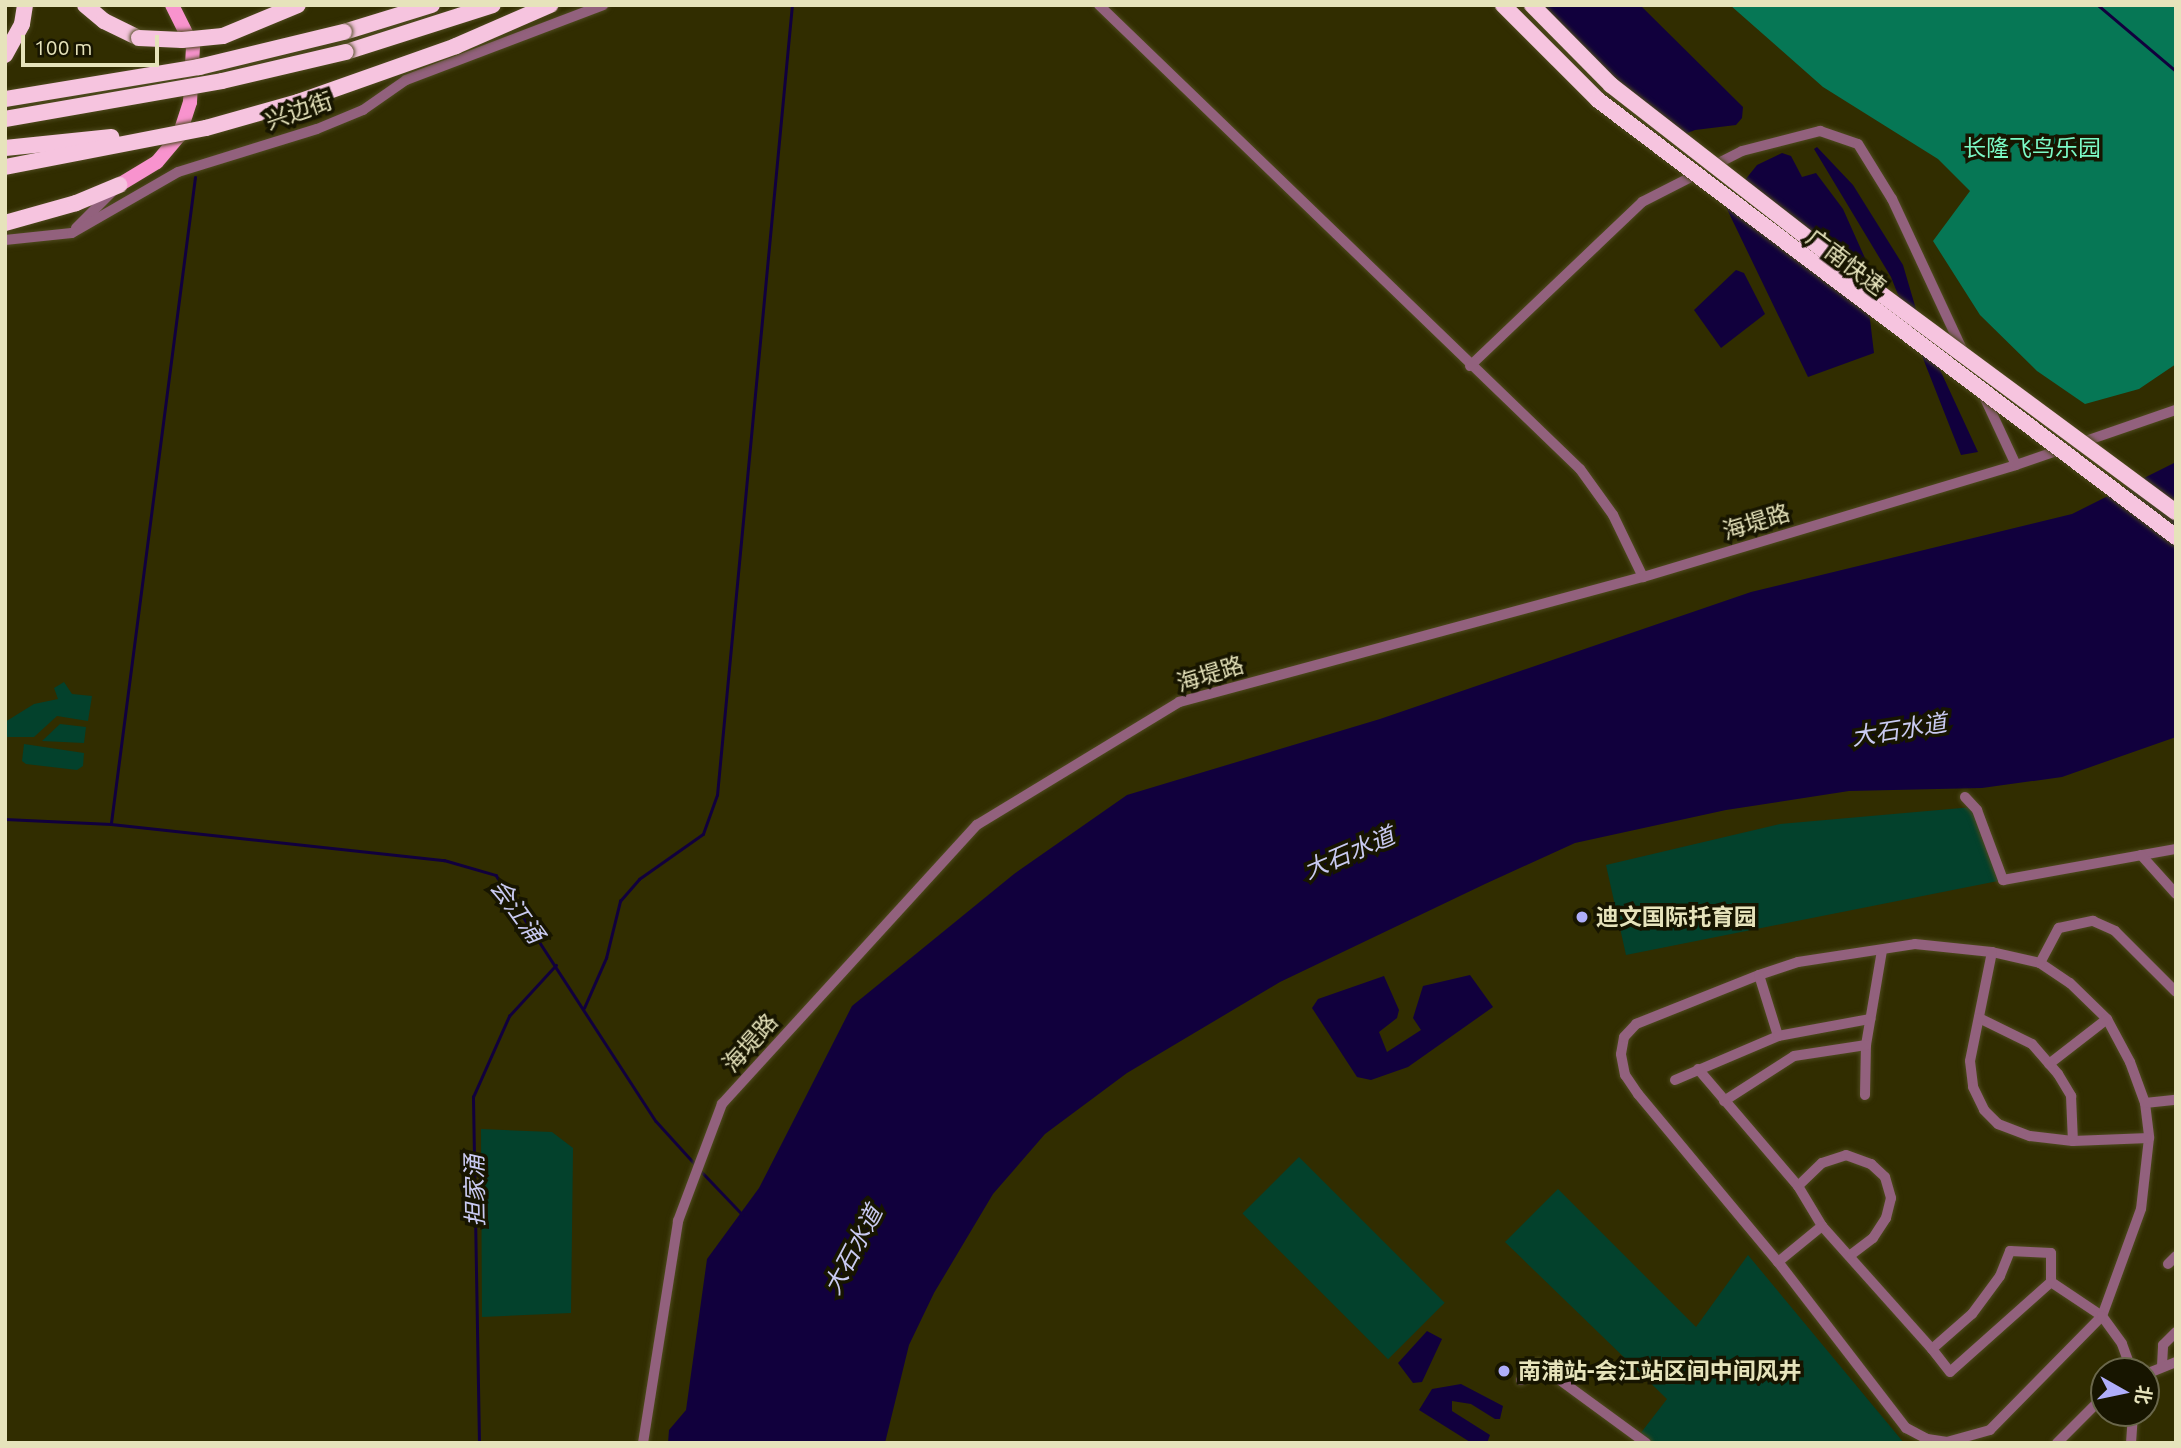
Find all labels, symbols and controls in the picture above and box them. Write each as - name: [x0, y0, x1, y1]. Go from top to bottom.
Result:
- scale bar: [24, 21, 163, 65]
- text: 100 m: [34, 35, 92, 59]
- street label: 兴边街: [262, 87, 336, 135]
- park label: 长隆飞鸟乐园: [1963, 134, 2101, 162]
- street label: 广南快速: [1801, 223, 1891, 301]
- street label: 海堤路: [1719, 499, 1793, 545]
- street label: 海堤路: [1173, 651, 1247, 697]
- water label: 大石水道: [1849, 708, 1949, 752]
- water label: 大石水道: [1299, 821, 1399, 885]
- water label: 会江涌: [484, 873, 550, 949]
- place label: 迪文国际托育园: [1596, 903, 1757, 931]
- marker: 迪文国际托育园: [1574, 909, 1590, 925]
- street label: 海堤路: [717, 1008, 783, 1078]
- water label: 担家涌: [460, 1155, 490, 1227]
- water label: 大石水道: [818, 1201, 888, 1299]
- place label: 南浦站-会江站区间中间风井: [1518, 1357, 1802, 1385]
- north arrow: [2090, 1357, 2160, 1427]
- marker: 南浦站-会江站区间中间风井: [1496, 1363, 1512, 1379]
- text: 北: [2131, 1384, 2156, 1406]

